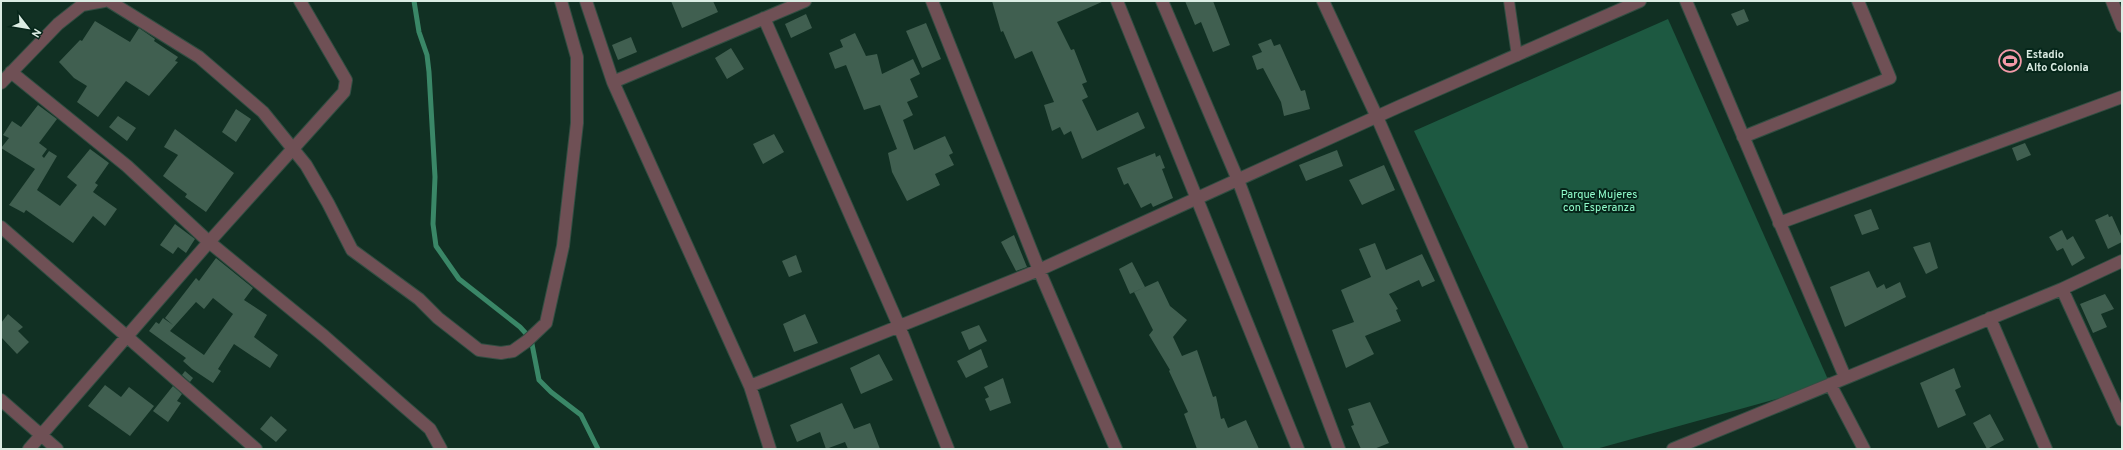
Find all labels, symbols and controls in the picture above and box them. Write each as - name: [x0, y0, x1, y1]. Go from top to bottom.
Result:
- north arrow: [8, 8, 48, 48]
- text: N: [28, 26, 44, 40]
- sports icon: Estadio Alto Colonia: [1997, 48, 2023, 74]
- place label: Estadio Alto Colonia: [2026, 48, 2089, 75]
- park label: Parque Mujeres con Esperanza: [1561, 188, 1637, 215]

